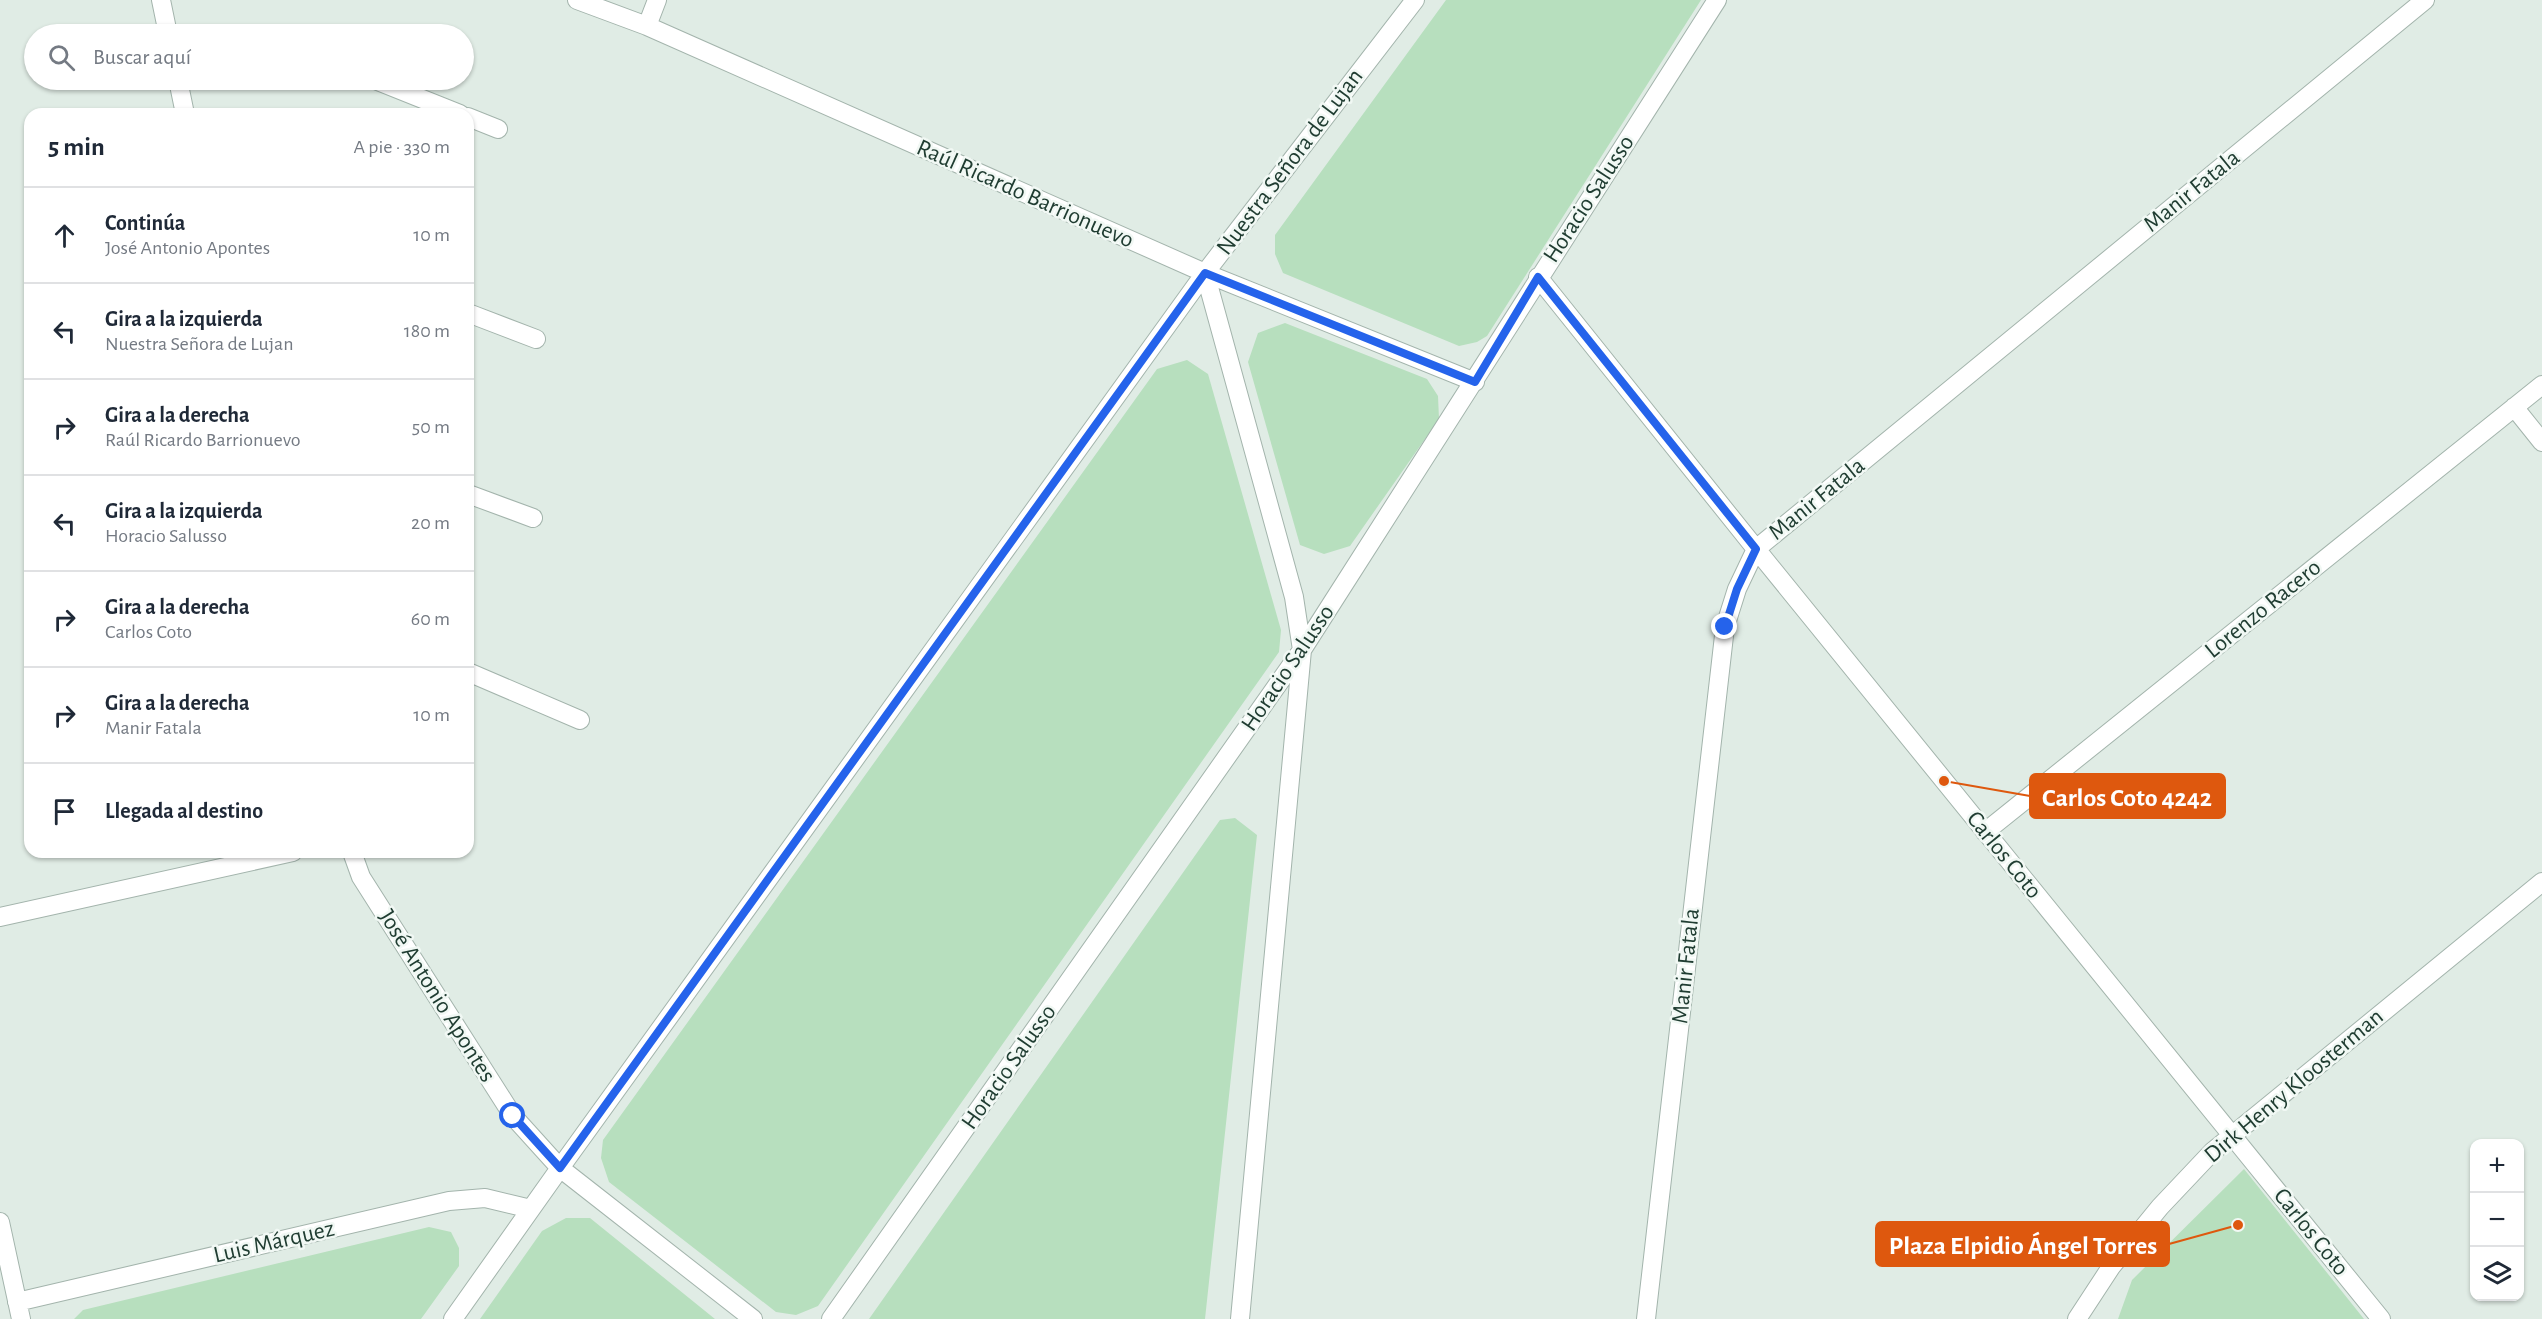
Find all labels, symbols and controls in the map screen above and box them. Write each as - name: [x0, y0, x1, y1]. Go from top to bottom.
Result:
- search box: [24, 24, 474, 90]
- icon: search: [45, 41, 78, 74]
- text: Buscar aquí: [93, 46, 191, 68]
- street label: Nuestra Señora de Lujan: [1212, 64, 1368, 260]
- street label: Horacio Salusso: [1539, 131, 1639, 267]
- text: 5 min: [48, 134, 105, 160]
- street label: Raúl Ricardo Barrionuevo: [913, 135, 1137, 253]
- text: A pie · 330 m: [353, 137, 450, 157]
- street label: Manir Fatala: [2139, 145, 2245, 237]
- text: Continúa: [105, 212, 185, 234]
- icon: ahead: [48, 219, 81, 252]
- text: 10 m: [413, 225, 450, 245]
- text: José Antonio Apontes: [105, 238, 270, 258]
- text: Gira a la izquierda: [105, 308, 263, 330]
- icon: left: [48, 315, 81, 348]
- text: 180 m: [404, 321, 450, 341]
- text: Nuestra Señora de Lujan: [105, 334, 293, 354]
- text: Gira a la derecha: [105, 404, 250, 426]
- icon: right: [48, 411, 81, 444]
- text: 50 m: [412, 417, 450, 437]
- text: Raúl Ricardo Barrionuevo: [105, 430, 301, 450]
- street label: Manir Fatala: [1764, 453, 1870, 545]
- text: Gira a la izquierda: [105, 500, 263, 522]
- icon: left: [48, 507, 81, 540]
- text: 20 m: [411, 513, 450, 533]
- text: Horacio Salusso: [105, 526, 227, 546]
- street label: Lorenzo Racero: [2201, 555, 2325, 663]
- text: Gira a la derecha: [105, 596, 250, 618]
- street label: Horacio Salusso: [1237, 601, 1339, 735]
- icon: right: [48, 603, 81, 636]
- text: 60 m: [411, 609, 450, 629]
- route end: [1711, 613, 1737, 639]
- text: Carlos Coto: [105, 622, 192, 642]
- text: Gira a la derecha: [105, 692, 250, 714]
- icon: right: [48, 699, 81, 732]
- text: 10 m: [413, 705, 450, 725]
- text: Manir Fatala: [105, 718, 202, 738]
- callout: Carlos Coto 4242: [2030, 774, 2225, 818]
- text: Carlos Coto 4242: [2042, 785, 2212, 811]
- icon: arrive: [48, 795, 81, 828]
- text: Llegada al destino: [105, 800, 263, 822]
- street label: Carlos Coto: [1962, 807, 2046, 903]
- street label: José Antonio Apontes: [374, 906, 500, 1086]
- street label: Manir Fatala: [1668, 907, 1704, 1025]
- street label: Horacio Salusso: [957, 1000, 1061, 1134]
- street label: Dirk Henry Kloosterman: [2200, 1004, 2388, 1168]
- route start: [499, 1102, 525, 1128]
- map controls: [2470, 1139, 2524, 1301]
- button: +: [2470, 1139, 2524, 1193]
- street label: Carlos Coto: [2269, 1184, 2353, 1280]
- button: −: [2470, 1193, 2524, 1247]
- street label: Luis Márquez: [211, 1216, 337, 1268]
- callout: Plaza Elpidio Ángel Torres: [1876, 1222, 2169, 1266]
- text: Plaza Elpidio Ángel Torres: [1889, 1231, 2157, 1259]
- button: layers: [2470, 1247, 2524, 1301]

